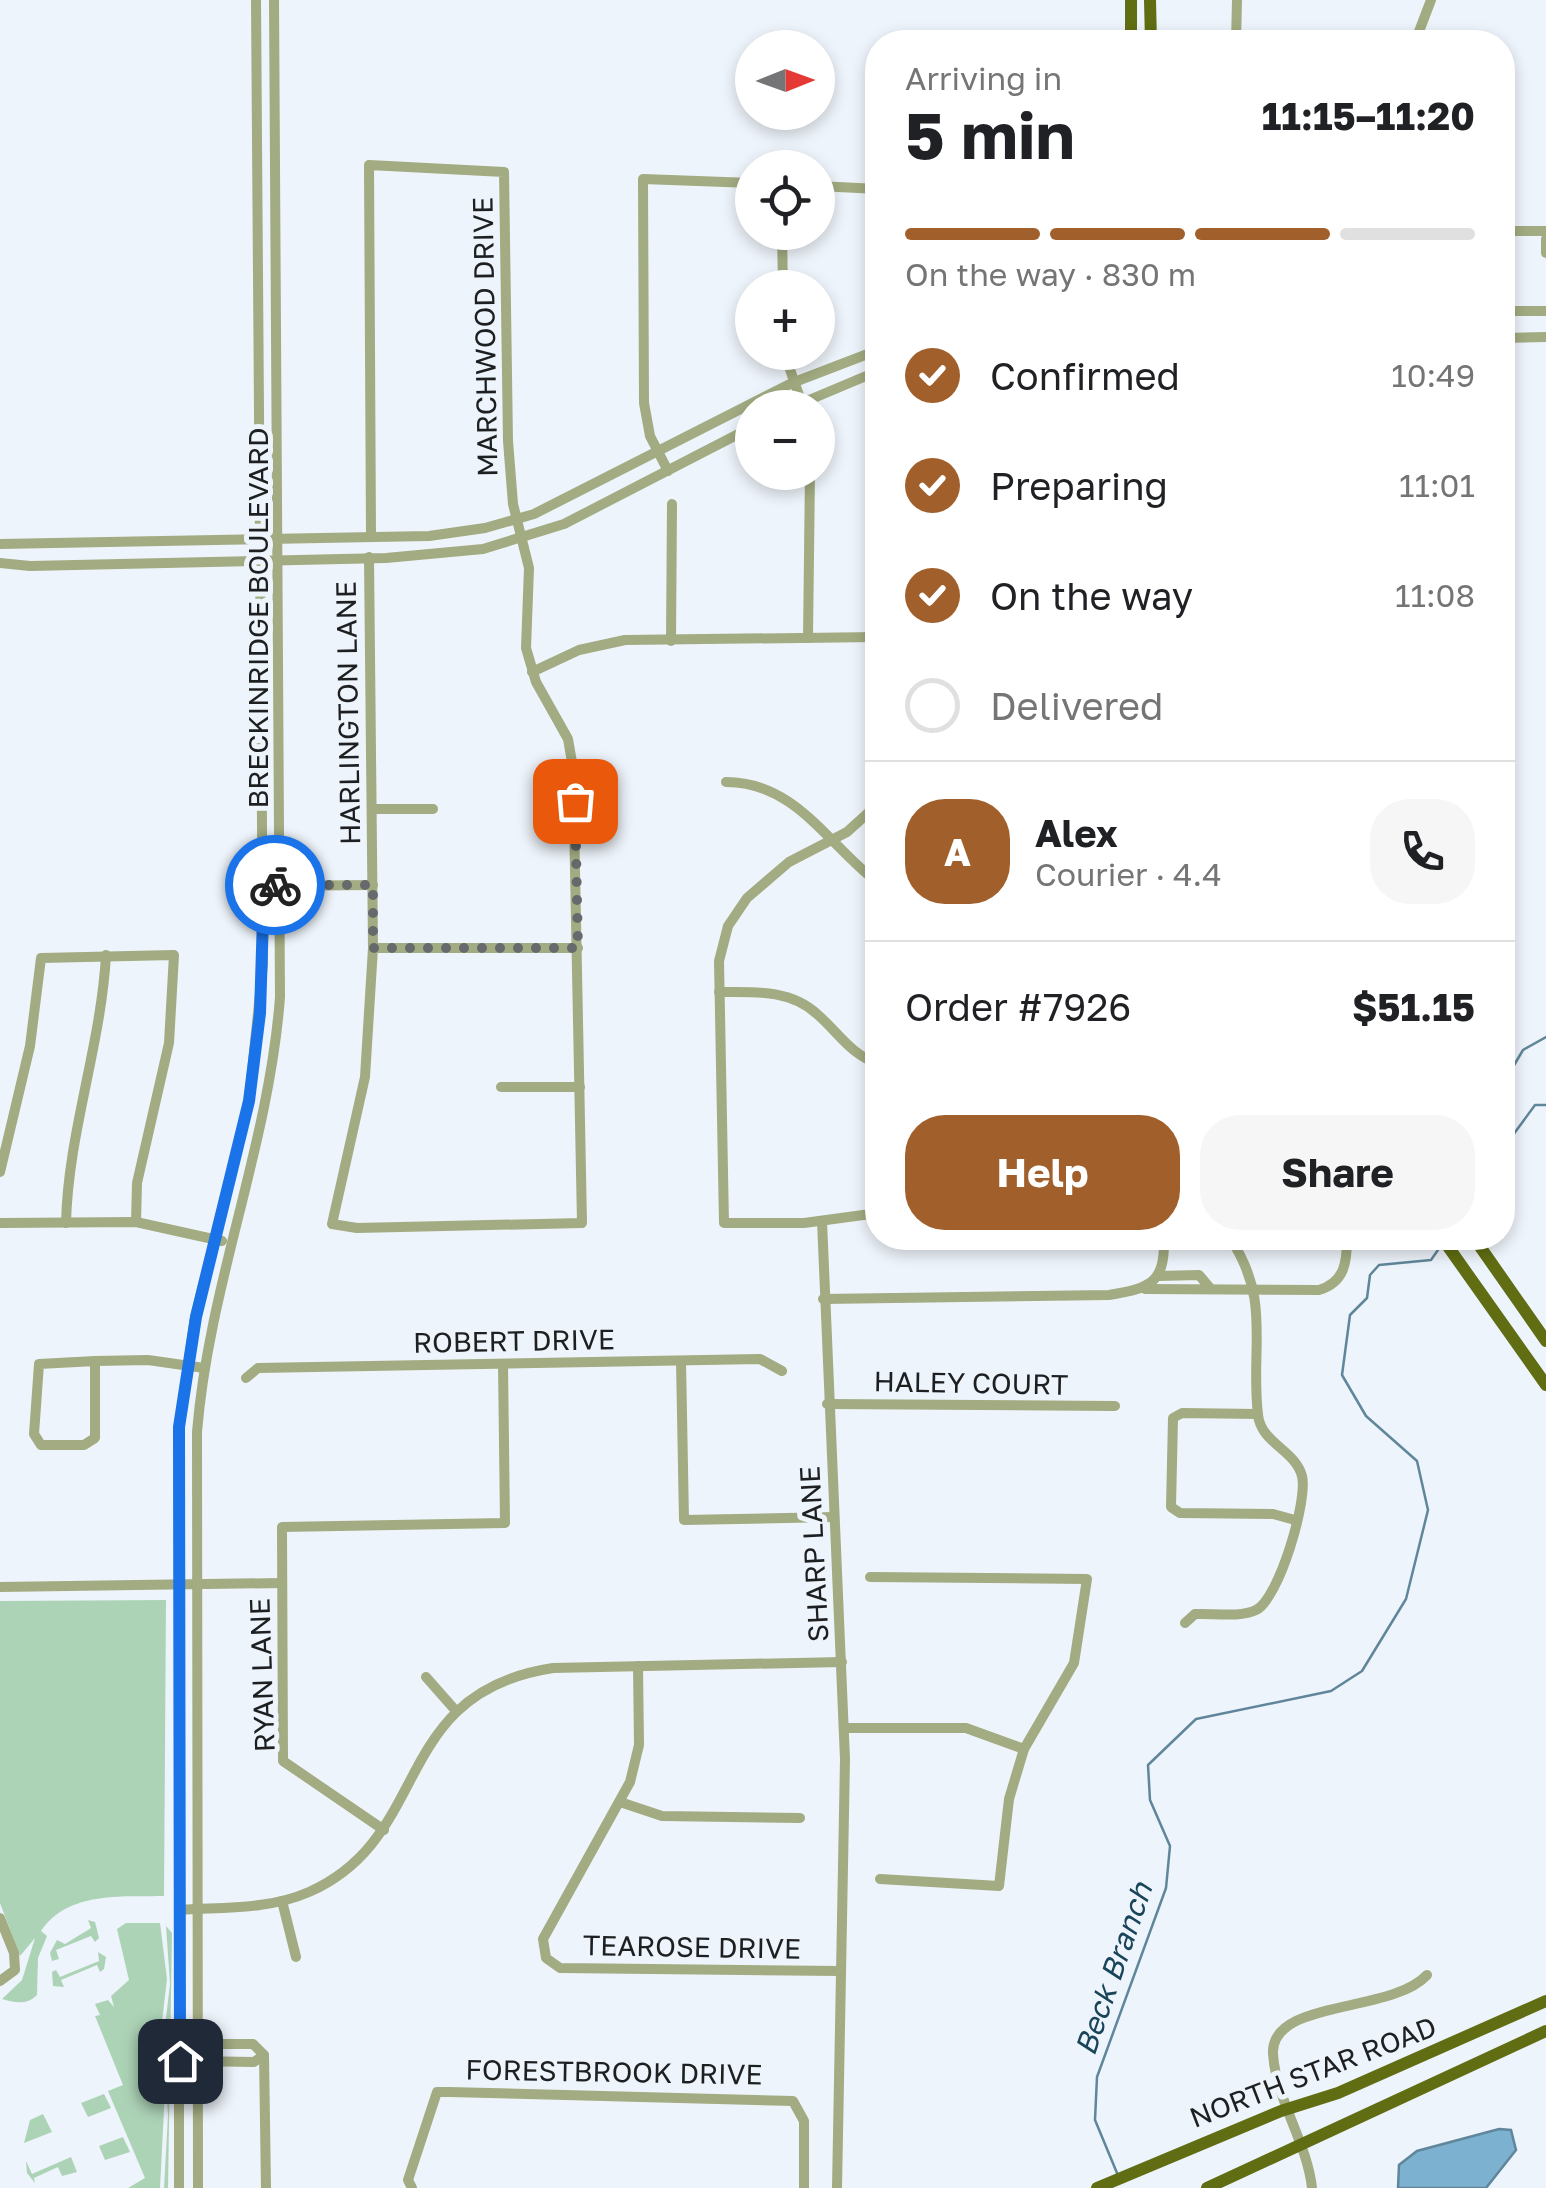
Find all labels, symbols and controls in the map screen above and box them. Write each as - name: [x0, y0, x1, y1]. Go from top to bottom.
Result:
- north arrow: [735, 30, 835, 130]
- map controls: [735, 30, 835, 490]
- text: Arriving in: [905, 59, 1062, 97]
- text: 11:15–11:20: [1262, 93, 1475, 138]
- text: 5 min: [905, 95, 1075, 173]
- button: locate: [735, 150, 835, 250]
- street label: MARCHWOOD DRIVE: [466, 197, 503, 477]
- text: On the way · 830 m: [905, 255, 1196, 293]
- button: +: [735, 270, 835, 370]
- icon: check: [905, 348, 960, 403]
- text: Confirmed: [990, 353, 1180, 398]
- text: 10:49: [1391, 356, 1475, 394]
- button: −: [735, 390, 835, 490]
- street label: BRECKINRIDGE BOULEVARD: [241, 427, 274, 809]
- icon: check: [905, 458, 960, 513]
- text: Preparing: [990, 463, 1168, 508]
- text: 11:01: [1399, 466, 1475, 504]
- icon: check: [905, 568, 960, 623]
- text: On the way: [990, 573, 1193, 618]
- text: 11:08: [1395, 576, 1475, 614]
- street label: HARLINGTON LANE: [329, 581, 366, 845]
- text: Delivered: [990, 683, 1163, 728]
- pin: [533, 759, 618, 844]
- icon: bag: [548, 774, 603, 829]
- button: phone: [1370, 799, 1475, 904]
- text: Alex: [1035, 810, 1118, 855]
- text: A: [944, 829, 971, 874]
- courier: [225, 835, 325, 935]
- text: Courier · 4.4: [1035, 855, 1222, 893]
- icon: bike: [248, 858, 303, 913]
- text: Order #7926: [905, 984, 1131, 1029]
- text: $51.15: [1352, 984, 1475, 1029]
- button: Help: [905, 1115, 1180, 1230]
- button: Share: [1200, 1115, 1475, 1230]
- street label: ROBERT DRIVE: [413, 1322, 615, 1359]
- street label: HALEY COURT: [873, 1364, 1069, 1401]
- street label: SHARP LANE: [792, 1465, 835, 1643]
- street label: RYAN LANE: [242, 1597, 281, 1753]
- water label: Beck Branch: [1067, 1876, 1160, 2060]
- street label: TEAROSE DRIVE: [583, 1928, 801, 1965]
- street label: NORTH STAR ROAD: [1185, 2009, 1441, 2134]
- pin: [138, 2019, 223, 2104]
- icon: home: [153, 2034, 208, 2089]
- street label: FORESTBROOK DRIVE: [465, 2052, 763, 2091]

